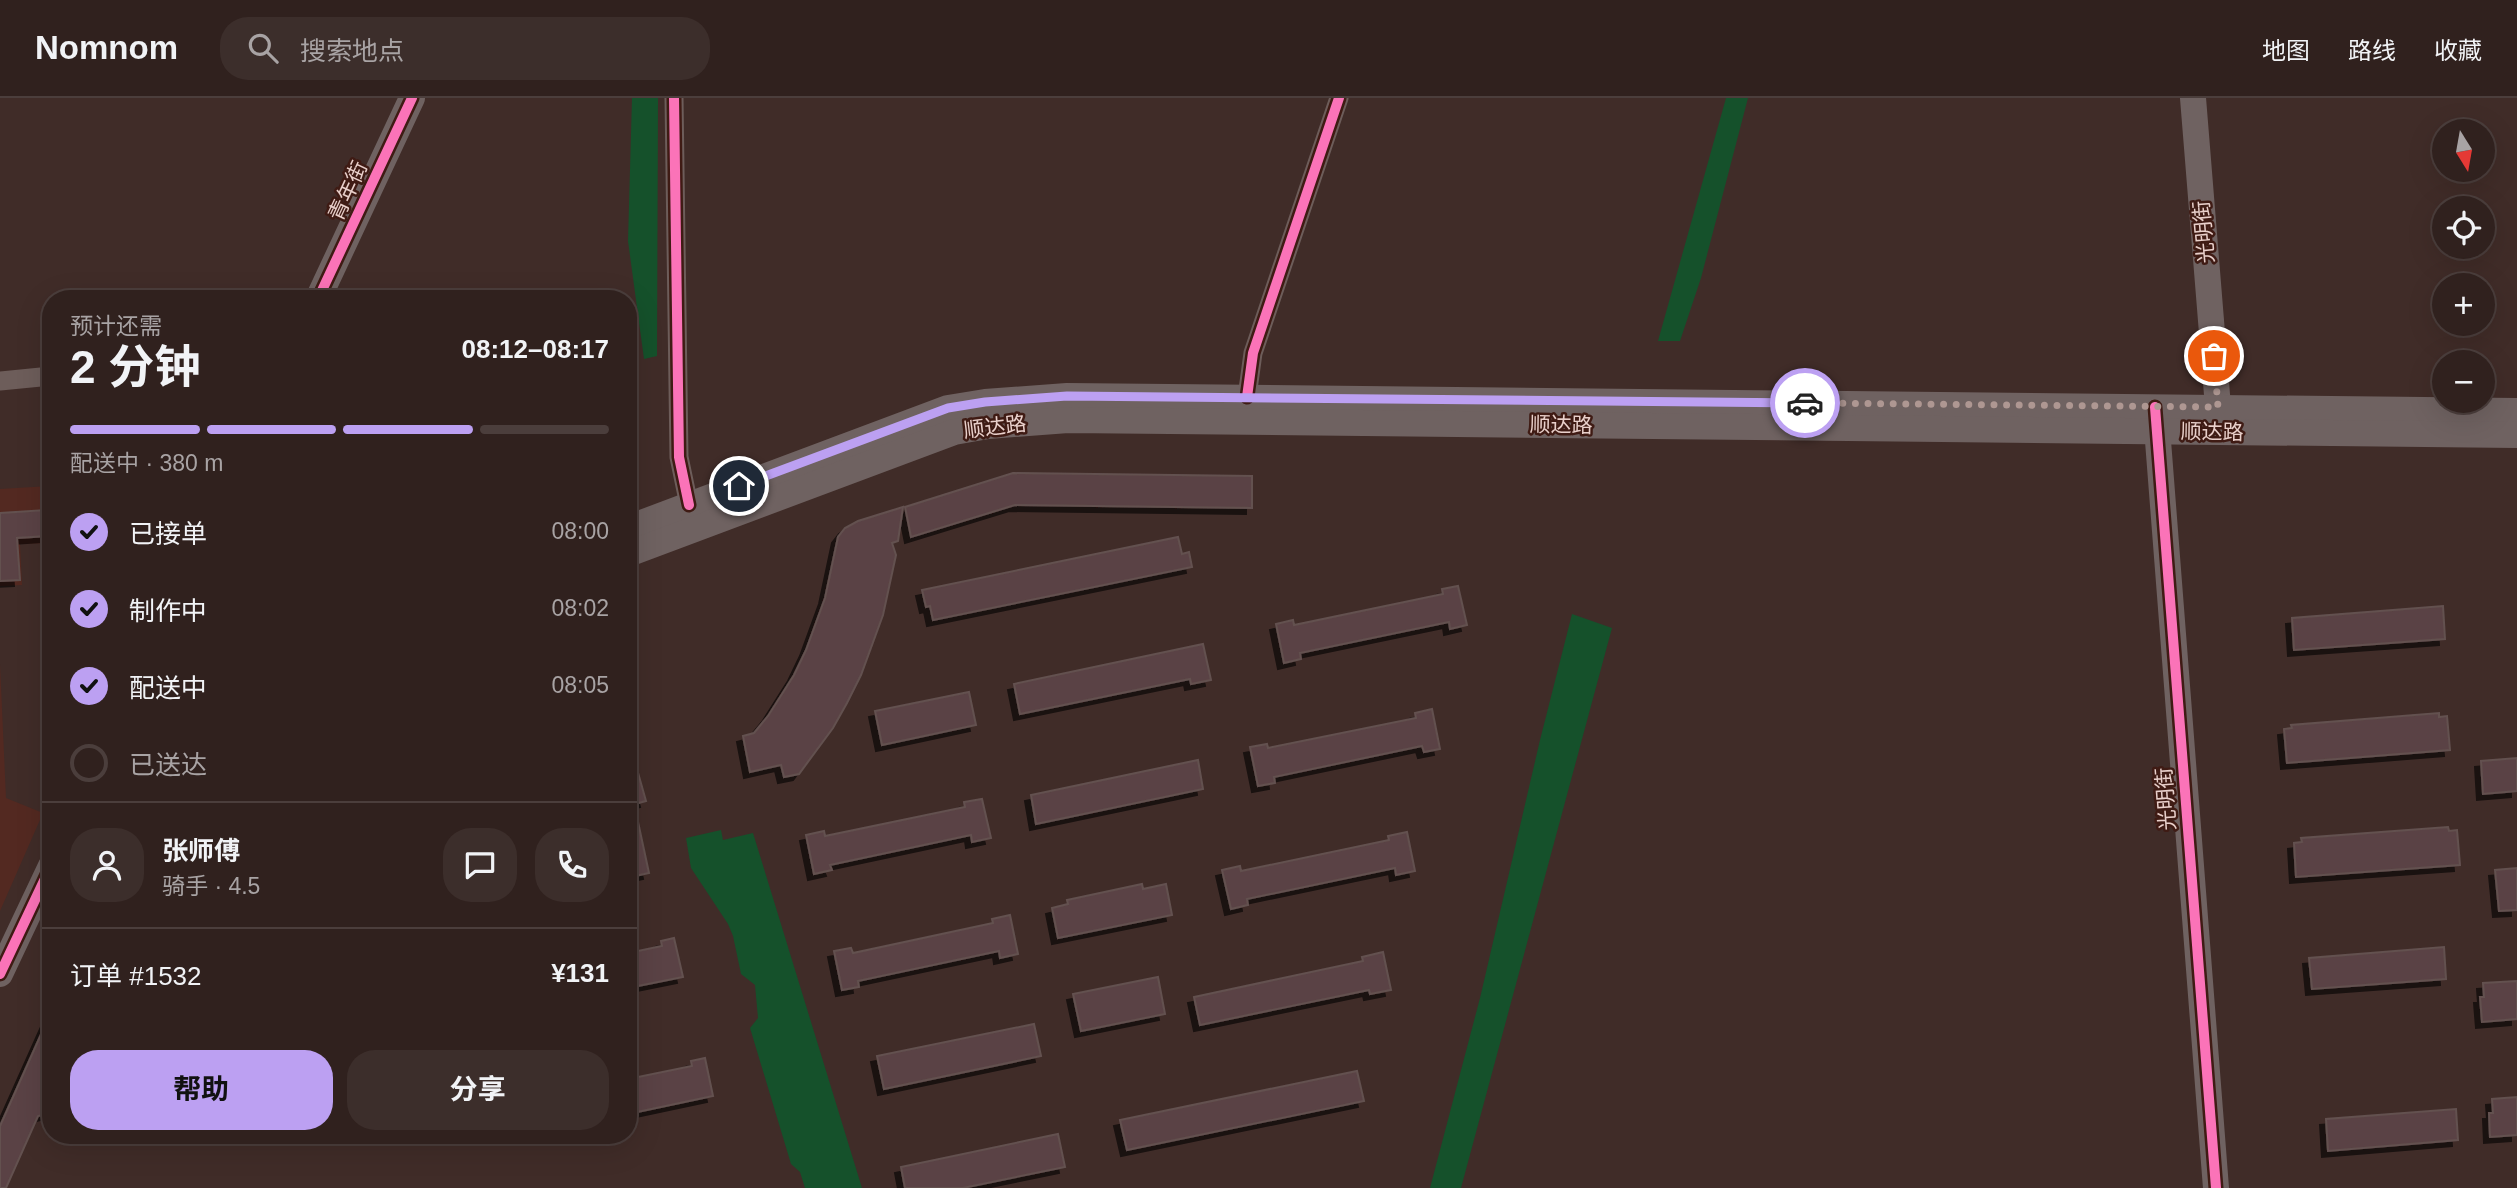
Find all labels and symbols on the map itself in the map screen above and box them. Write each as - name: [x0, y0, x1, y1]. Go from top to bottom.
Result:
- north arrow: [2432, 119, 2496, 182]
- street label: 青年街: [324, 157, 371, 224]
- street label: 光明街: [2189, 200, 2218, 264]
- pin: [2184, 326, 2244, 386]
- courier: [1770, 368, 1840, 438]
- street label: 顺达路: [962, 411, 1028, 442]
- street label: 顺达路: [1529, 412, 1593, 437]
- street label: 顺达路: [2180, 419, 2244, 444]
- pin: [709, 456, 769, 516]
- street label: 光明街: [2152, 767, 2179, 831]

